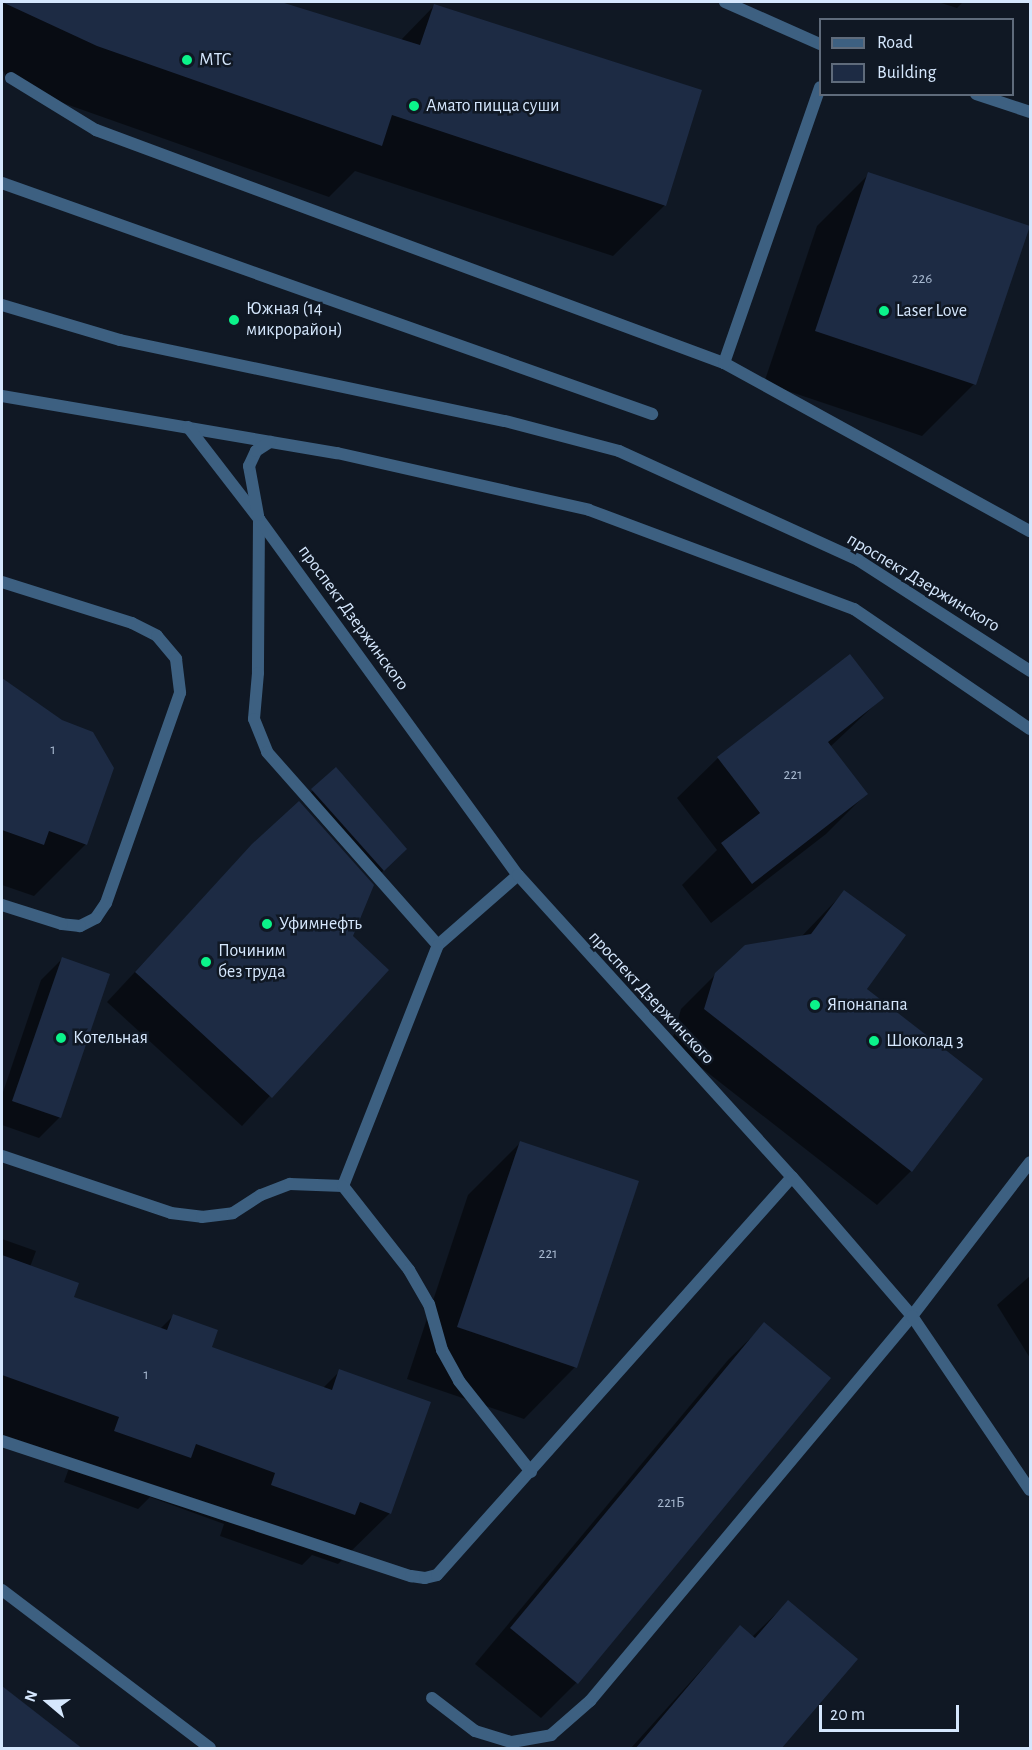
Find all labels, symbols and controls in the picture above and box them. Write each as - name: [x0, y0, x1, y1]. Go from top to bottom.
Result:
- legend: [819, 18, 1014, 96]
- text: Road: [877, 34, 913, 52]
- place label: МТС: [199, 49, 232, 71]
- marker: МТС: [180, 53, 194, 67]
- text: Building: [877, 64, 936, 82]
- place label: Амато пицца суши: [426, 95, 560, 117]
- marker: Амато пицца суши: [407, 99, 421, 113]
- house number: 226: [912, 270, 932, 288]
- place label: Южная (14 микрорайон): [246, 299, 343, 342]
- place label: Laser Love: [896, 300, 967, 322]
- marker: Laser Love: [877, 304, 891, 318]
- marker: Южная (14 микрорайон): [227, 313, 241, 327]
- street label: проспект Дзержинского: [843, 529, 1003, 637]
- street label: проспект Дзержинского: [293, 541, 413, 695]
- house number: 1: [50, 741, 56, 759]
- house number: 221: [784, 766, 802, 784]
- place label: Уфимнефть: [279, 913, 362, 935]
- marker: Уфимнефть: [260, 917, 274, 931]
- street label: проспект Дзержинского: [584, 927, 718, 1069]
- place label: Починим без труда: [218, 941, 286, 984]
- marker: Починим без труда: [199, 955, 213, 969]
- place label: Японапапа: [827, 994, 908, 1016]
- marker: Японапапа: [808, 998, 822, 1012]
- place label: Котельная: [73, 1027, 148, 1049]
- place label: Шоколад 3: [886, 1030, 964, 1052]
- marker: Котельная: [54, 1031, 68, 1045]
- marker: Шоколад 3: [867, 1034, 881, 1048]
- house number: 221: [539, 1245, 557, 1263]
- house number: 1: [143, 1366, 149, 1384]
- house number: 221Б: [657, 1494, 685, 1512]
- north arrow: [18, 1672, 78, 1732]
- text: N: [22, 1688, 40, 1704]
- scale bar: [822, 1693, 962, 1731]
- text: 20 m: [830, 1706, 865, 1724]

